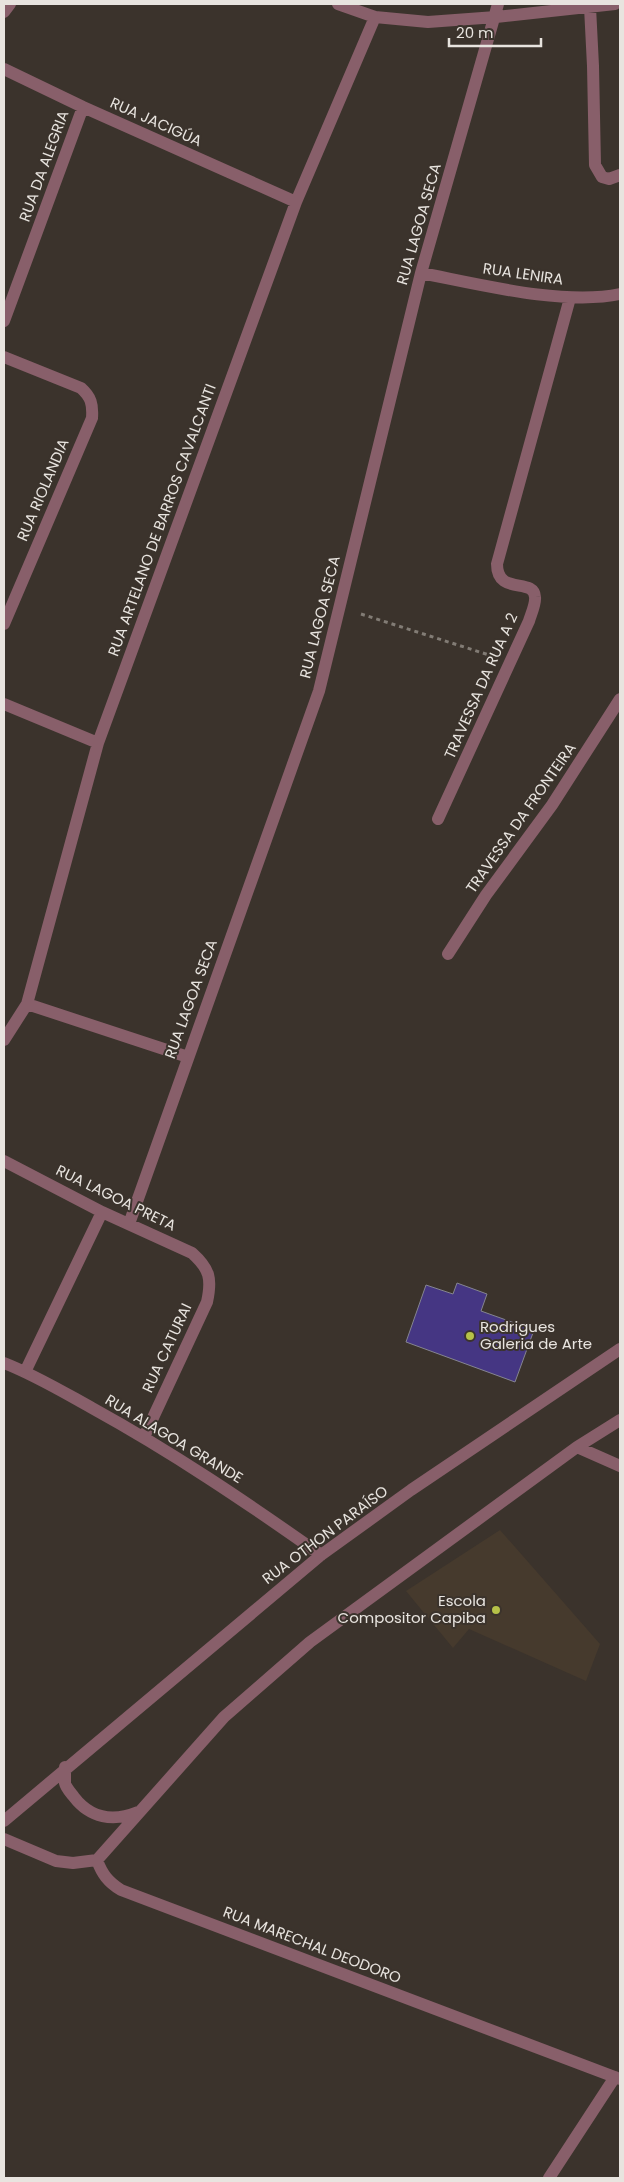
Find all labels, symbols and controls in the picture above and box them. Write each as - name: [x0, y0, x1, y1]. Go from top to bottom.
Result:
- scale bar: [449, 15, 542, 47]
- text: 20 m: [456, 22, 494, 43]
- street label: RUA JACIGÚA: [107, 92, 206, 151]
- street label: RUA DA ALEGRIA: [14, 107, 73, 224]
- street label: RUA LAGOA SECA: [391, 161, 446, 287]
- street label: RUA LENIRA: [481, 257, 565, 290]
- street label: RUA ARTELANO DE BARROS CAVALCANTI: [102, 381, 221, 659]
- street label: RUA RIOLANDIA: [11, 435, 74, 544]
- street label: RUA LAGOA SECA: [294, 553, 345, 680]
- street label: TRAVESSA DA RUA A 2: [439, 609, 522, 762]
- street label: TRAVESSA DA FRONTEIRA: [461, 738, 581, 897]
- street label: RUA LAGOA SECA: [159, 936, 222, 1061]
- street label: RUA LAGOA PRETA: [53, 1159, 180, 1236]
- street label: RUA CATURAI: [137, 1300, 196, 1396]
- place label: Rodrigues Galeria de Arte: [480, 1316, 592, 1354]
- marker: Rodrigues Galeria de Arte: [464, 1330, 476, 1342]
- street label: RUA ALAGOA GRANDE: [101, 1389, 247, 1488]
- street label: RUA OTHON PARAÍSO: [258, 1480, 392, 1589]
- place label: Escola Compositor Capiba: [338, 1590, 486, 1628]
- marker: Escola Compositor Capiba: [490, 1604, 502, 1616]
- street label: RUA MARECHAL DEODORO: [220, 1901, 404, 1988]

